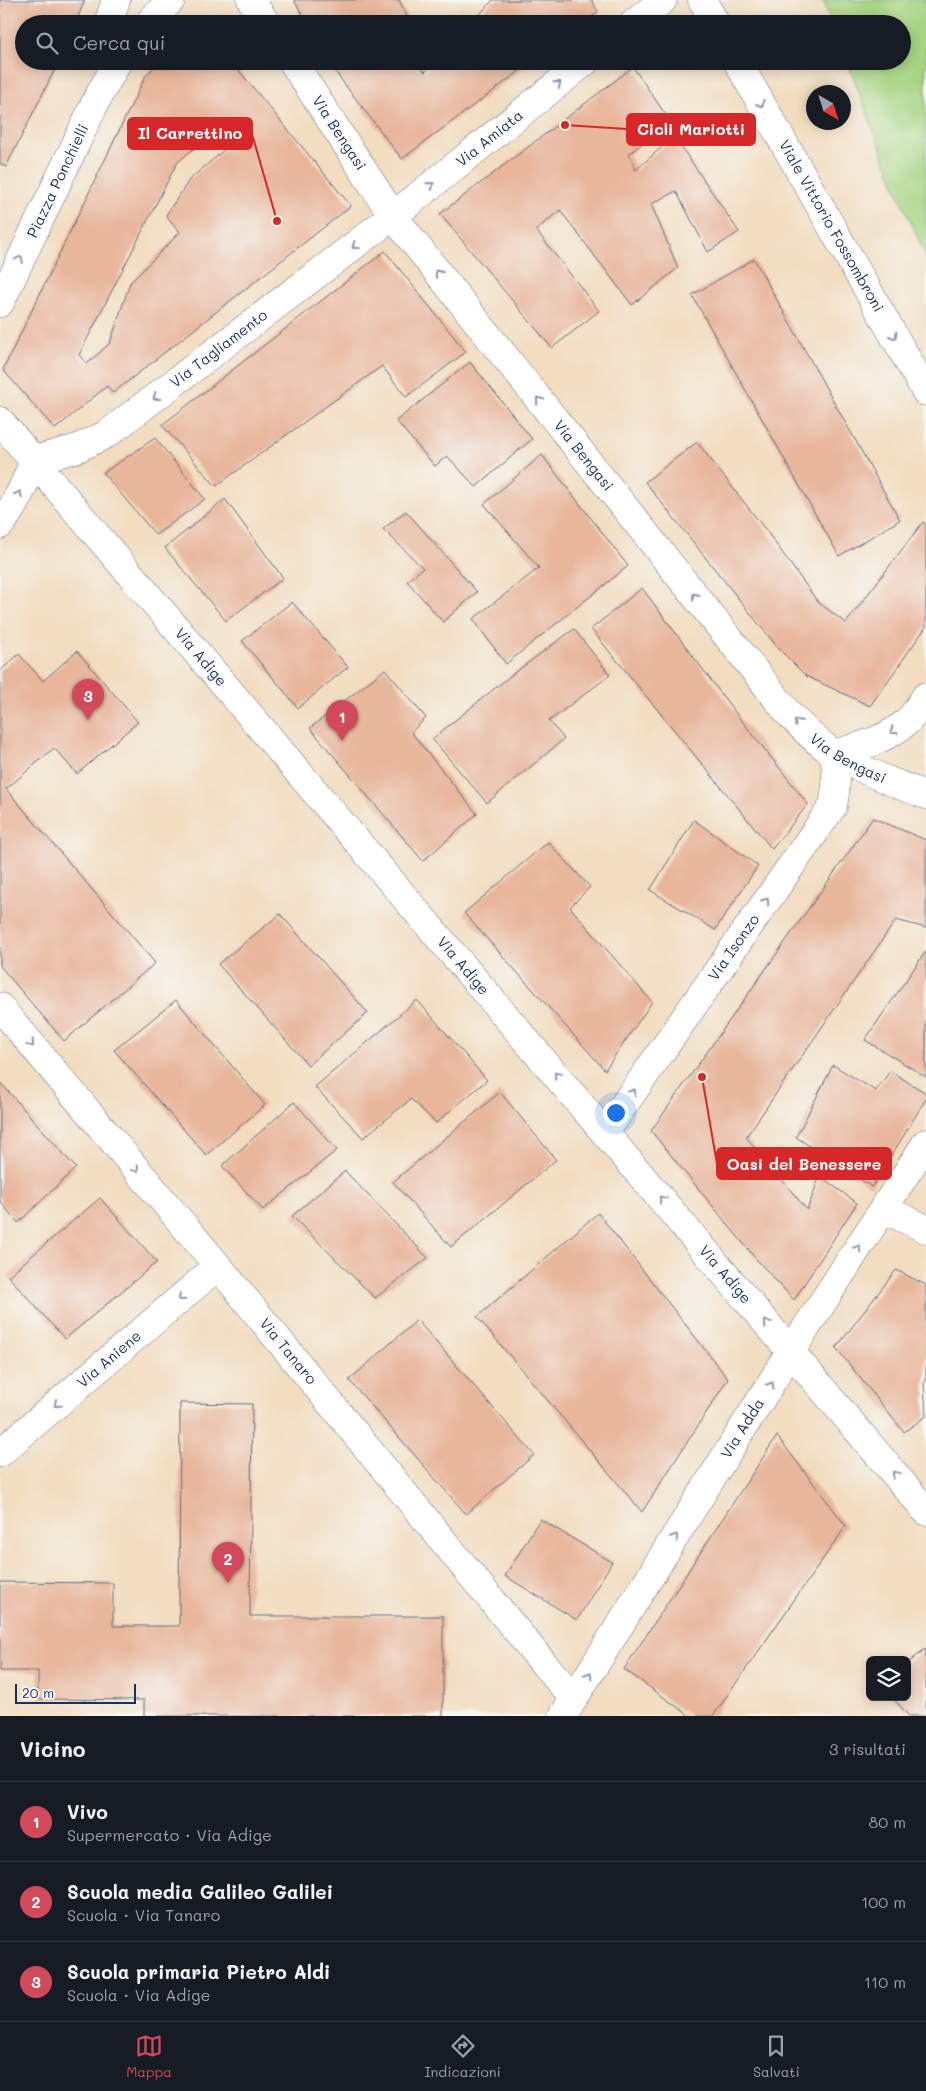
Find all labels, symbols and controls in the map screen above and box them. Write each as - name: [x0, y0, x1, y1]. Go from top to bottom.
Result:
- search box: [15, 15, 911, 70]
- icon: search: [33, 29, 61, 57]
- text: Cerca qui: [73, 30, 165, 55]
- one-way arrow: [552, 81, 561, 89]
- north arrow: [806, 85, 851, 130]
- street label: Via Bengasi: [308, 91, 371, 174]
- one-way arrow: [755, 98, 765, 107]
- street label: Via Amiata: [451, 105, 527, 171]
- callout: Cicli Mariotti: [627, 114, 755, 145]
- callout: Il Carrettino: [128, 118, 252, 149]
- text: Cicli Mariotti: [637, 118, 745, 139]
- street label: Piazza Ponchielli: [21, 121, 93, 241]
- text: Il Carrettino: [138, 122, 243, 143]
- street label: Viale Vittorio Fossombroni: [775, 136, 889, 315]
- one-way arrow: [425, 183, 434, 191]
- one-way arrow: [352, 240, 361, 248]
- one-way arrow: [14, 255, 25, 264]
- one-way arrow: [436, 270, 444, 279]
- street label: Via Tagliamento: [165, 304, 271, 392]
- one-way arrow: [888, 330, 898, 339]
- one-way arrow: [152, 391, 162, 400]
- one-way arrow: [537, 397, 545, 406]
- street label: Via Bengasi: [550, 415, 619, 494]
- one-way arrow: [13, 490, 23, 499]
- one-way arrow: [692, 592, 701, 602]
- street label: Via Adige: [171, 623, 232, 690]
- pin: 3: [72, 679, 104, 720]
- pin: 1: [326, 700, 358, 741]
- one-way arrow: [794, 719, 803, 728]
- one-way arrow: [889, 725, 899, 734]
- street label: Via Bengasi: [806, 728, 890, 788]
- one-way arrow: [760, 898, 769, 907]
- street label: Via Isonzo: [703, 910, 763, 984]
- street label: Via Adige: [433, 932, 494, 999]
- one-way arrow: [26, 1038, 34, 1047]
- one-way arrow: [553, 1072, 562, 1081]
- one-way arrow: [627, 1088, 636, 1098]
- your location: [603, 1100, 629, 1126]
- callout: Oasi del Benessere: [717, 1148, 891, 1179]
- text: Oasi del Benessere: [727, 1153, 881, 1174]
- one-way arrow: [130, 1163, 139, 1172]
- one-way arrow: [659, 1196, 668, 1205]
- street label: Via Adige: [695, 1240, 756, 1307]
- one-way arrow: [852, 1244, 862, 1253]
- one-way arrow: [177, 1292, 186, 1301]
- street label: Via Tanaro: [256, 1313, 322, 1388]
- one-way arrow: [764, 1320, 773, 1329]
- street label: Via Aniene: [72, 1325, 145, 1392]
- one-way arrow: [764, 1381, 774, 1390]
- street label: Via Adda: [715, 1394, 768, 1462]
- one-way arrow: [54, 1398, 63, 1407]
- one-way arrow: [891, 1470, 900, 1479]
- one-way arrow: [669, 1534, 678, 1543]
- pin: 2: [212, 1542, 244, 1583]
- map controls: [866, 1656, 911, 1701]
- button: layers: [866, 1656, 911, 1701]
- one-way arrow: [582, 1671, 592, 1680]
- scale bar: [15, 1681, 136, 1704]
- text: 20 m: [22, 1683, 54, 1702]
- text: Vicino: [20, 1735, 85, 1762]
- text: 3 risultati: [829, 1738, 906, 1759]
- text: Vivo: [67, 1799, 108, 1824]
- text: 1: [32, 1811, 40, 1832]
- text: 80 m: [869, 1811, 906, 1832]
- text: Supermercato · Via Adige: [67, 1824, 272, 1845]
- text: Scuola media Galileo Galilei: [67, 1879, 333, 1904]
- text: 2: [32, 1891, 40, 1912]
- text: 100 m: [861, 1891, 906, 1912]
- text: Scuola · Via Tanaro: [67, 1904, 220, 1925]
- text: Scuola primaria Pietro Aldi: [67, 1959, 330, 1984]
- text: 3: [31, 1971, 41, 1992]
- text: 110 m: [864, 1971, 906, 1992]
- text: Scuola · Via Adige: [67, 1984, 210, 2005]
- tab: Mappa: [126, 2032, 172, 2081]
- tab: Indicazioni: [424, 2032, 501, 2081]
- tab: Salvati: [753, 2032, 800, 2081]

